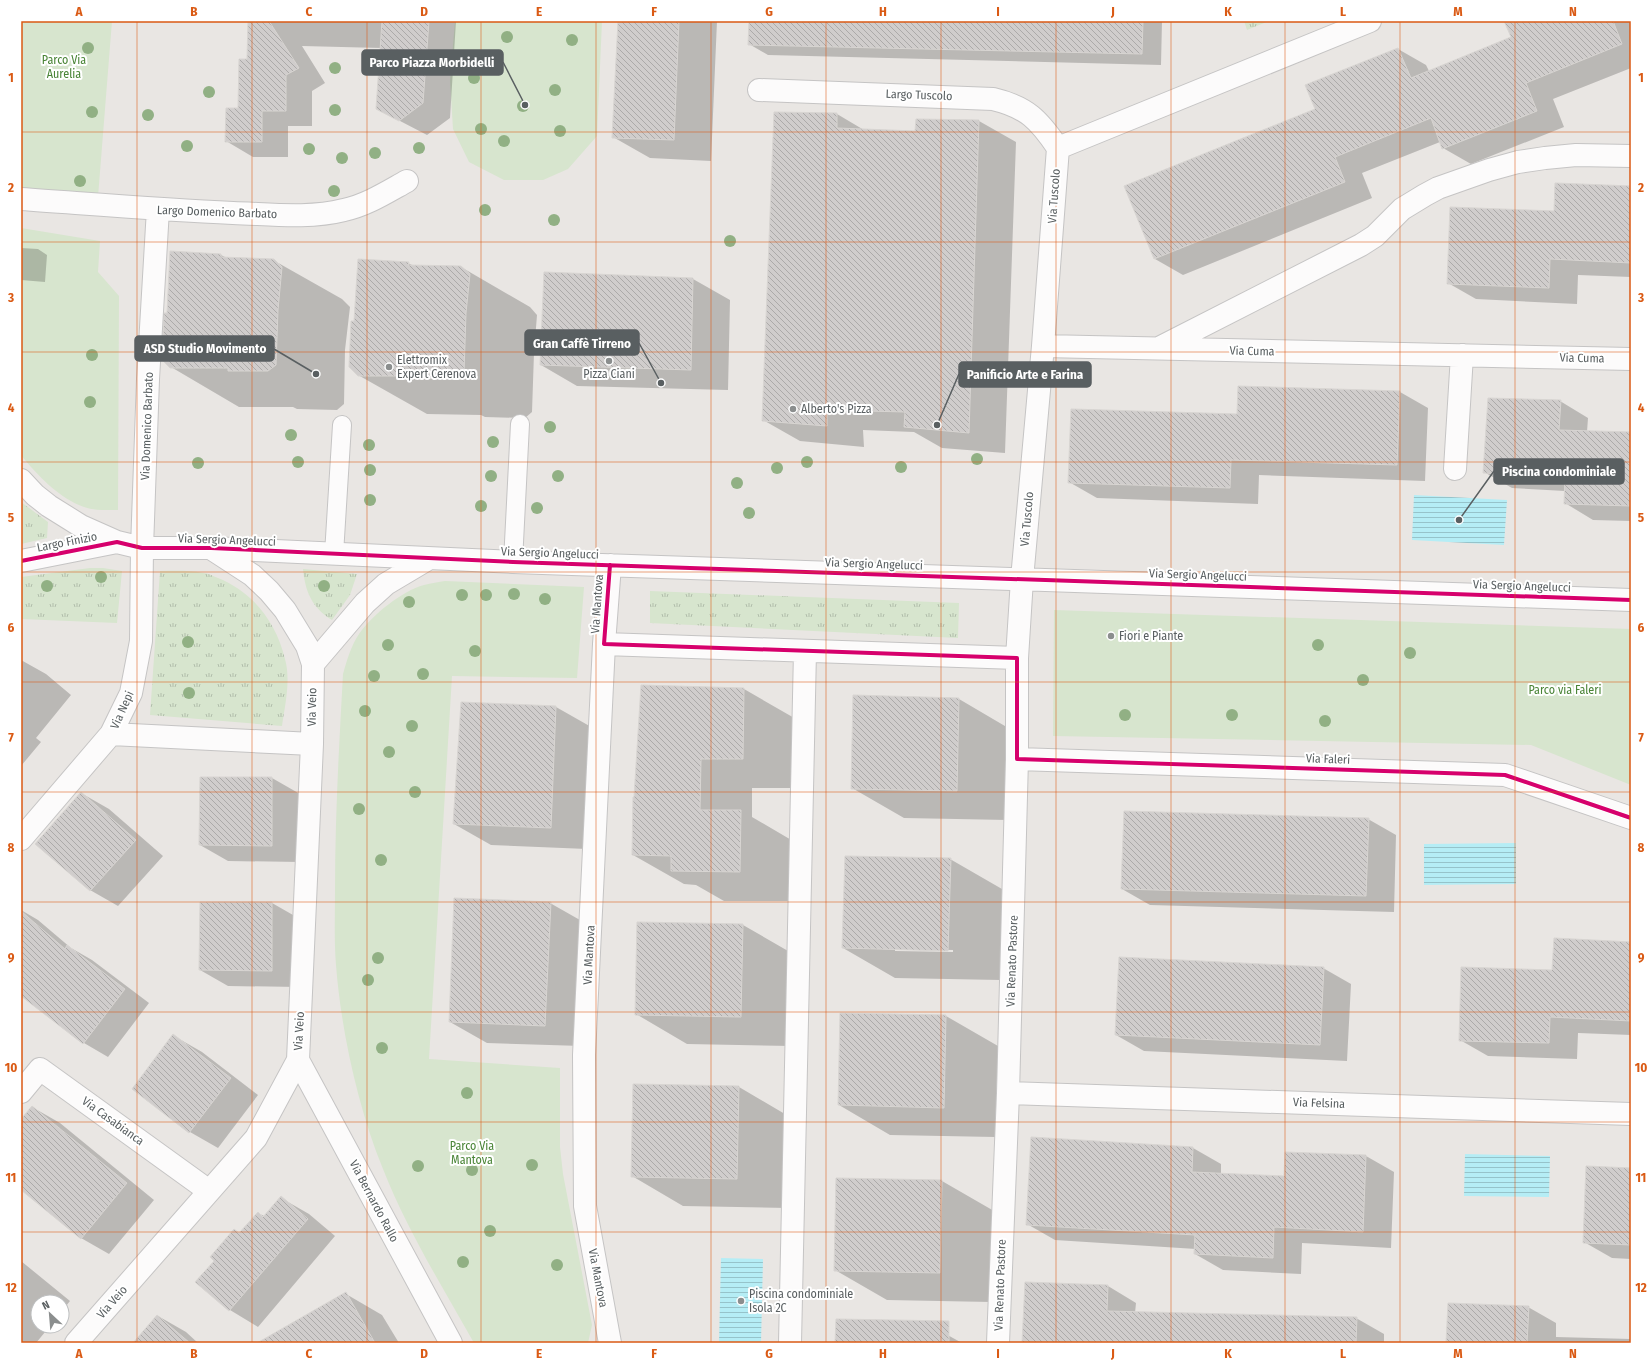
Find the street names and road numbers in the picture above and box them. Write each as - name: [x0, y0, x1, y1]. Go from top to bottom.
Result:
- street label: Largo Tuscolo: [885, 87, 953, 103]
- street label: Via Tuscolo: [1045, 168, 1063, 224]
- street label: Largo Domenico Barbato: [157, 203, 277, 221]
- street label: Via Cuma: [1229, 344, 1275, 358]
- street label: Via Cuma: [1559, 351, 1605, 365]
- street label: Via Domenico Barbato: [138, 372, 156, 480]
- street label: Via Tuscolo: [1018, 491, 1036, 547]
- street label: Largo Finizio: [36, 529, 98, 555]
- street label: Via Sergio Angelucci: [178, 531, 276, 549]
- street label: Via Sergio Angelucci: [501, 544, 599, 562]
- street label: Via Sergio Angelucci: [825, 555, 923, 573]
- street label: Via Sergio Angelucci: [1149, 566, 1247, 584]
- street label: Via Mantova: [588, 574, 606, 634]
- street label: Via Sergio Angelucci: [1473, 577, 1571, 595]
- street label: Via Veio: [305, 687, 319, 727]
- street label: Via Nepi: [107, 689, 137, 731]
- street label: Via Faleri: [1306, 751, 1350, 767]
- street label: Via Renato Pastore: [1003, 915, 1021, 1007]
- street label: Via Mantova: [580, 925, 598, 985]
- street label: Via Veio: [291, 1011, 307, 1051]
- street label: Via Casabianca: [79, 1094, 147, 1148]
- street label: Via Felsina: [1293, 1095, 1345, 1111]
- street label: Via Bernardo Rallo: [346, 1158, 402, 1244]
- street label: Via Renato Pastore: [991, 1239, 1009, 1331]
- street label: Via Mantova: [585, 1247, 611, 1309]
- street label: Via Veio: [94, 1283, 130, 1321]

